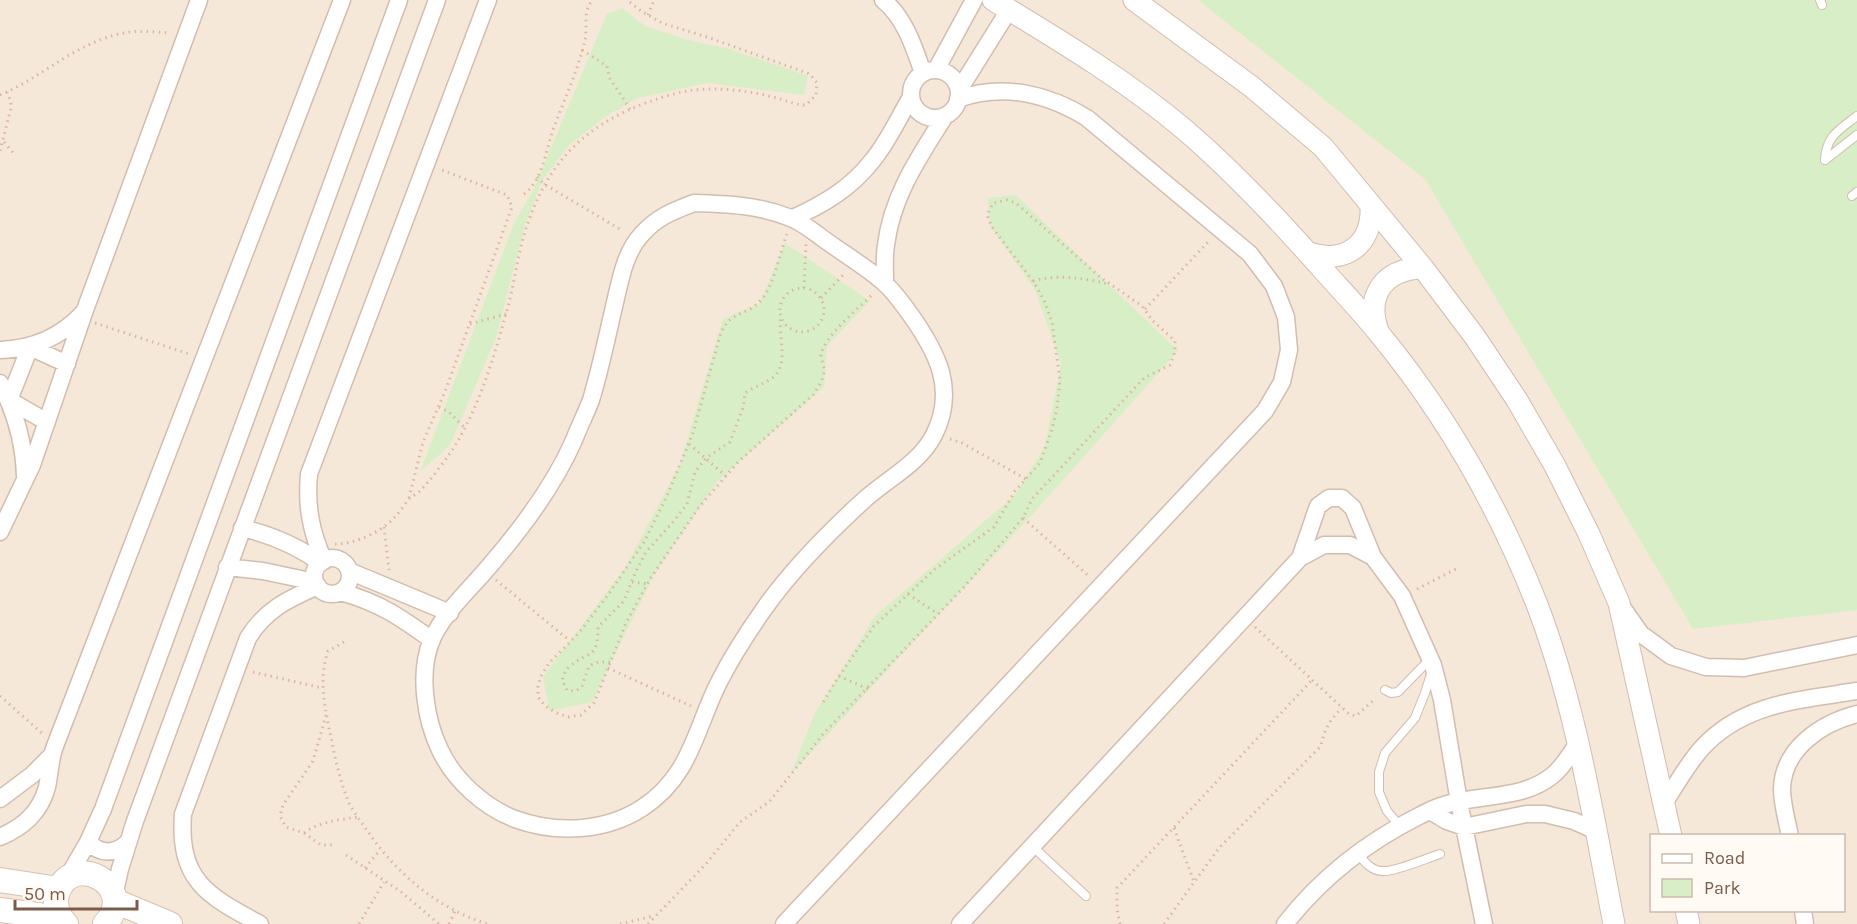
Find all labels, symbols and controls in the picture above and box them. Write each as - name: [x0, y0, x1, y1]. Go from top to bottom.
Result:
- legend: [1650, 834, 1845, 912]
- text: Road: [1704, 847, 1745, 869]
- scale bar: [15, 873, 136, 911]
- text: Park: [1704, 877, 1741, 899]
- text: 50 m: [24, 883, 66, 905]

